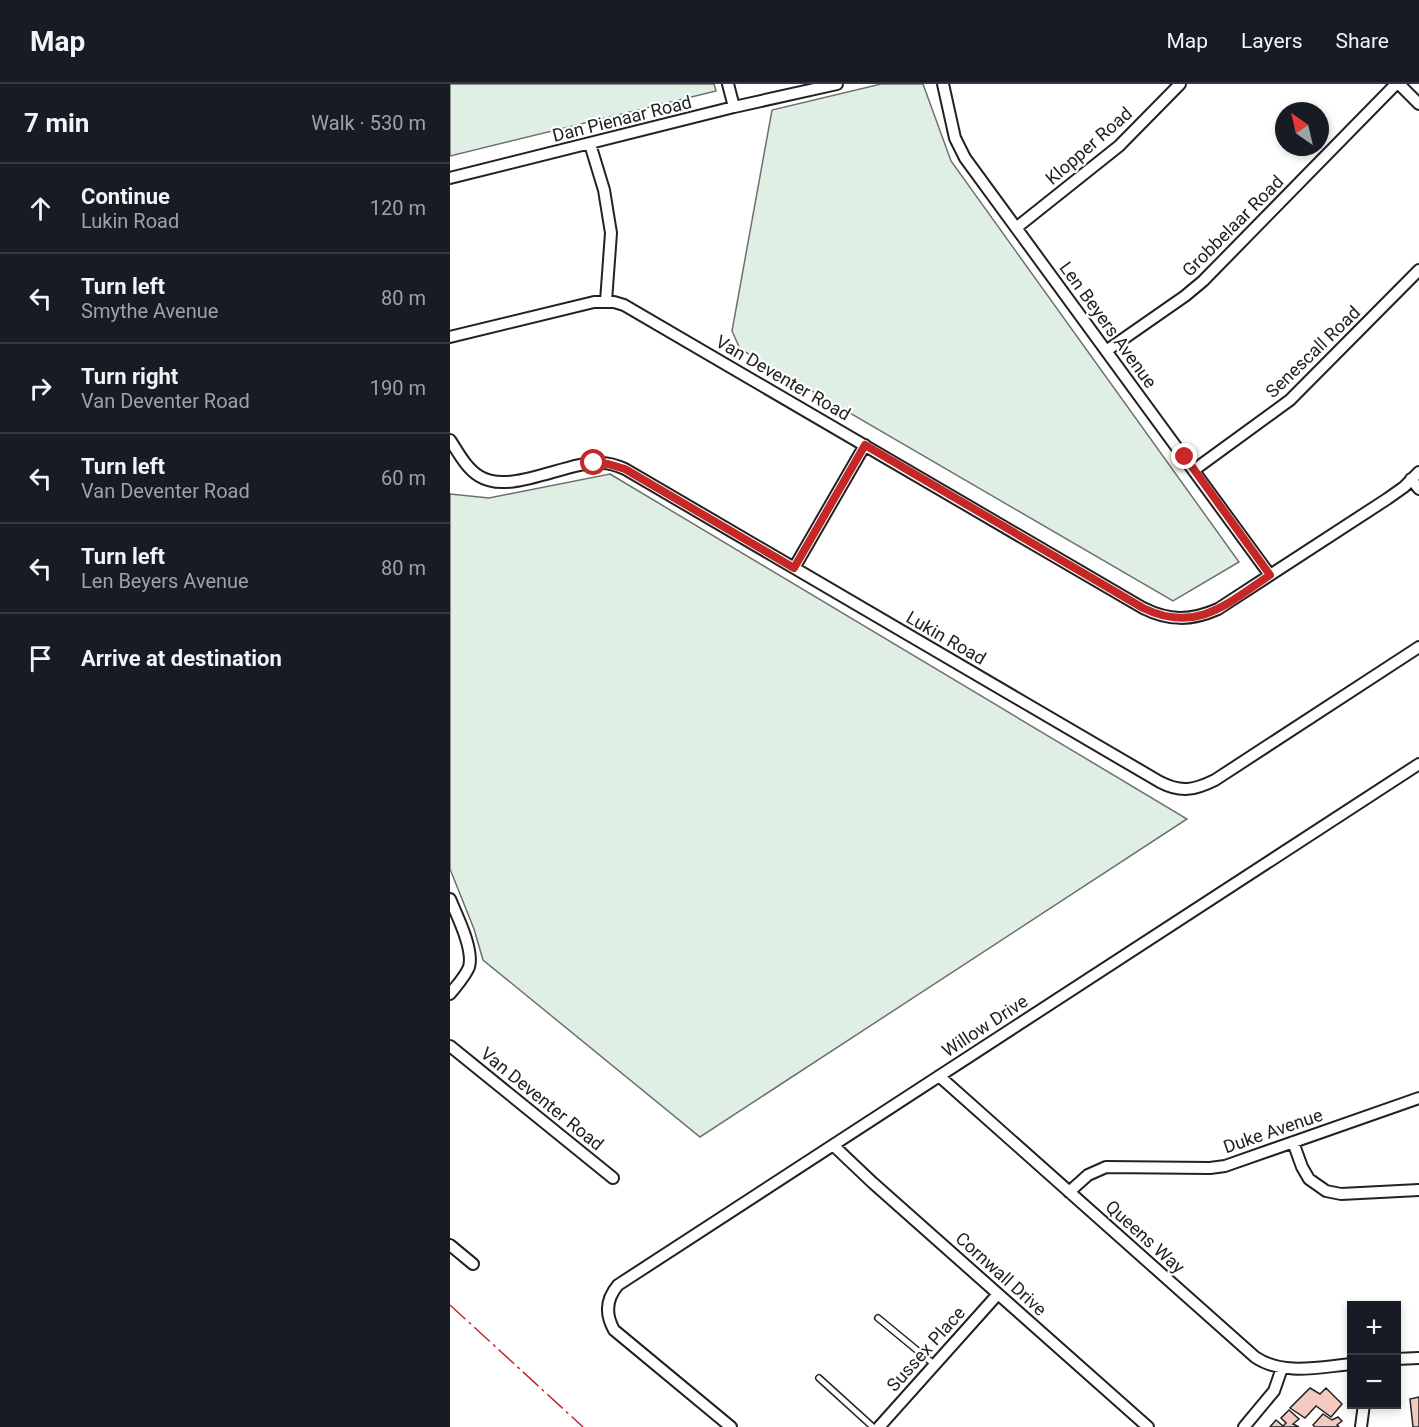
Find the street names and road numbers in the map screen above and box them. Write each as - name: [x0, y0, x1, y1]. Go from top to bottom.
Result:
- street label: Dan Pienaar Road: [550, 91, 694, 146]
- street label: Klopper Road: [1041, 102, 1136, 189]
- street label: Grobbelaar Road: [1178, 171, 1287, 280]
- street label: Len Beyers Avenue: [1056, 257, 1161, 392]
- street label: Senescall Road: [1261, 301, 1364, 402]
- street label: Van Deventer Road: [712, 331, 854, 425]
- street label: Lukin Road: [903, 606, 990, 669]
- street label: Willow Drive: [938, 990, 1031, 1061]
- street label: Van Deventer Road: [477, 1043, 608, 1155]
- street label: Duke Avenue: [1220, 1104, 1325, 1157]
- street label: Queens Way: [1102, 1196, 1189, 1278]
- street label: Cornwall Drive: [952, 1227, 1051, 1320]
- street label: Sussex Place: [882, 1302, 969, 1395]

